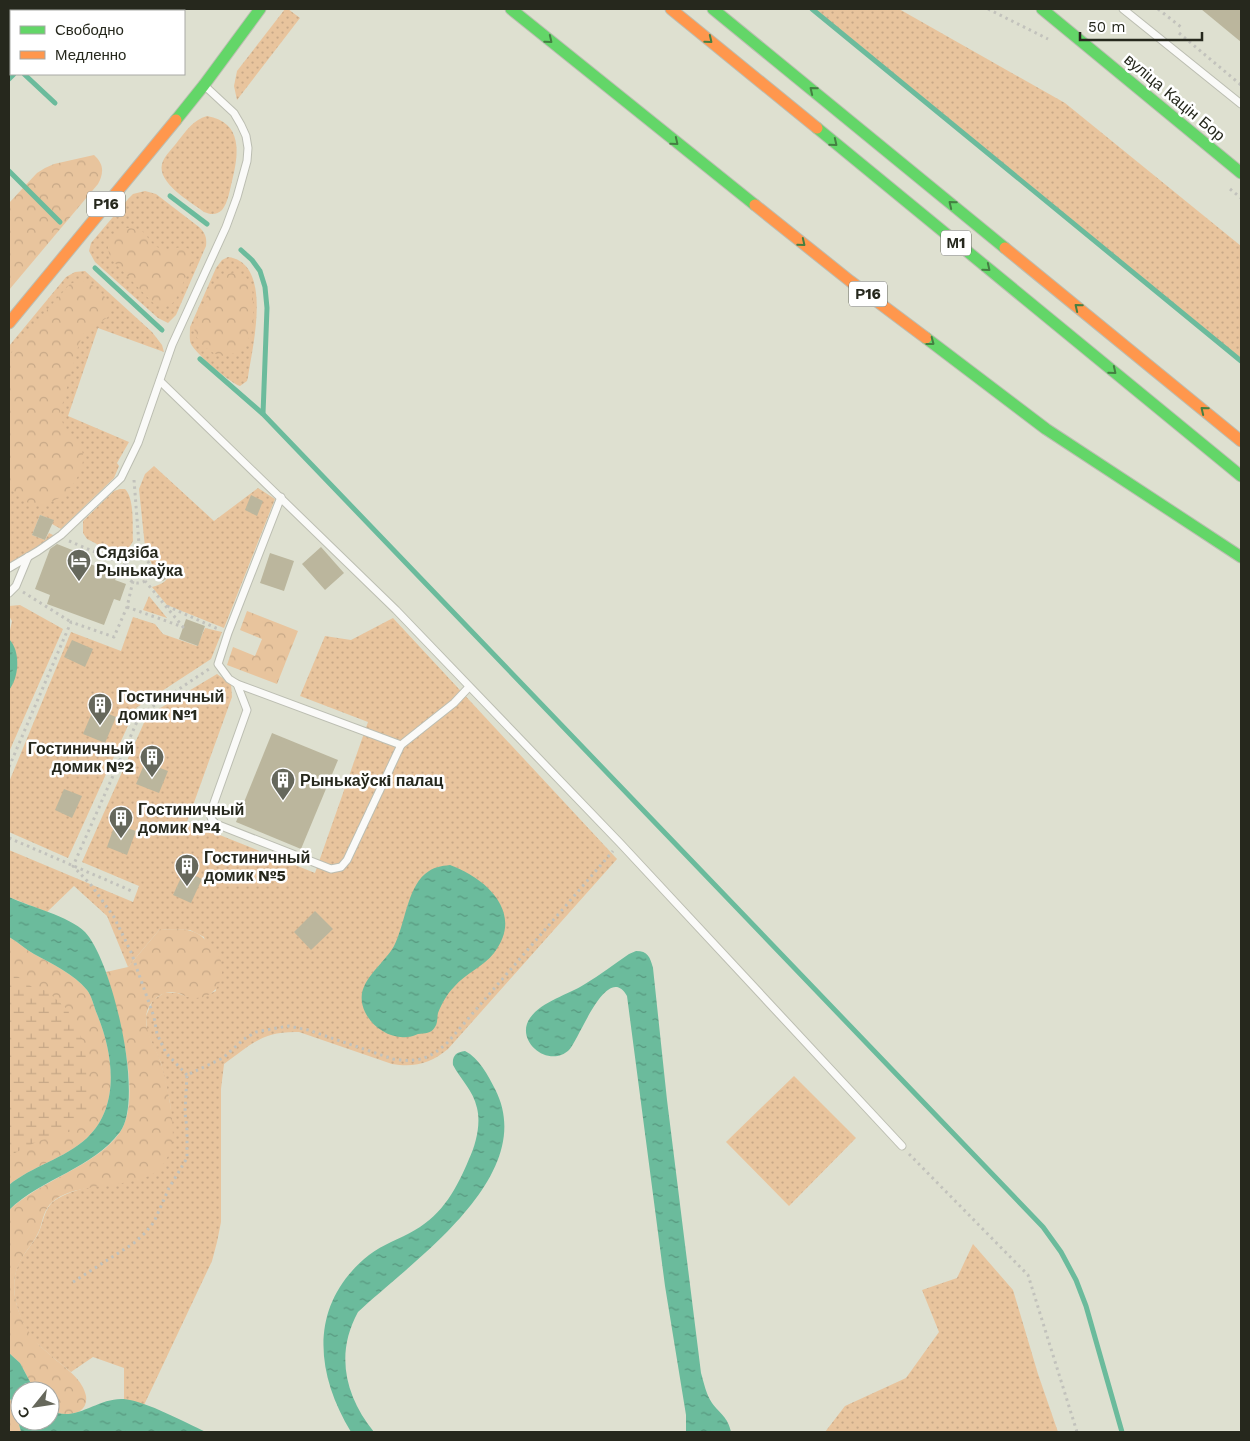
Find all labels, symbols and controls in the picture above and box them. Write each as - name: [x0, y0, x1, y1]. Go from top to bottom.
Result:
- legend: [10, 10, 185, 75]
- scale bar: [1080, 10, 1202, 42]
- text: 50 m: [1088, 18, 1125, 36]
- text: Свободно: [55, 21, 124, 39]
- one-way arrow: [543, 34, 552, 43]
- one-way arrow: [703, 34, 712, 42]
- text: Медленно: [55, 46, 126, 64]
- street label: вуліца Кацін Бор: [1120, 50, 1229, 145]
- one-way arrow: [810, 88, 819, 96]
- one-way arrow: [669, 136, 678, 144]
- one-way arrow: [829, 137, 838, 146]
- road number: Р16: [87, 192, 125, 216]
- one-way arrow: [949, 202, 958, 210]
- road number: М1: [941, 230, 971, 256]
- one-way arrow: [796, 237, 805, 245]
- one-way arrow: [981, 262, 990, 271]
- road number: Р16: [849, 282, 887, 306]
- one-way arrow: [1075, 305, 1084, 313]
- one-way arrow: [925, 336, 935, 345]
- one-way arrow: [1107, 365, 1116, 374]
- one-way arrow: [1200, 407, 1209, 416]
- place label: Сядзіба Рынькаўка: [96, 543, 183, 580]
- hotel icon: Сядзіба Рынькаўка: [66, 548, 92, 582]
- place label: Гостиничный домик №1: [118, 687, 224, 724]
- building icon: Гостиничный домик №1: [87, 692, 113, 726]
- place label: Гостиничный домик №2: [28, 739, 134, 776]
- building icon: Гостиничный домик №2: [139, 744, 165, 778]
- building icon: Рынькаўскi палац: [270, 767, 296, 801]
- place label: Рынькаўскi палац: [300, 771, 443, 790]
- place label: Гостиничный домик №4: [138, 800, 244, 837]
- building icon: Гостиничный домик №4: [108, 805, 134, 839]
- place label: Гостиничный домик №5: [204, 848, 310, 885]
- building icon: Гостиничный домик №5: [174, 853, 200, 887]
- north arrow: [10, 1381, 60, 1431]
- text: С: [14, 1404, 33, 1421]

